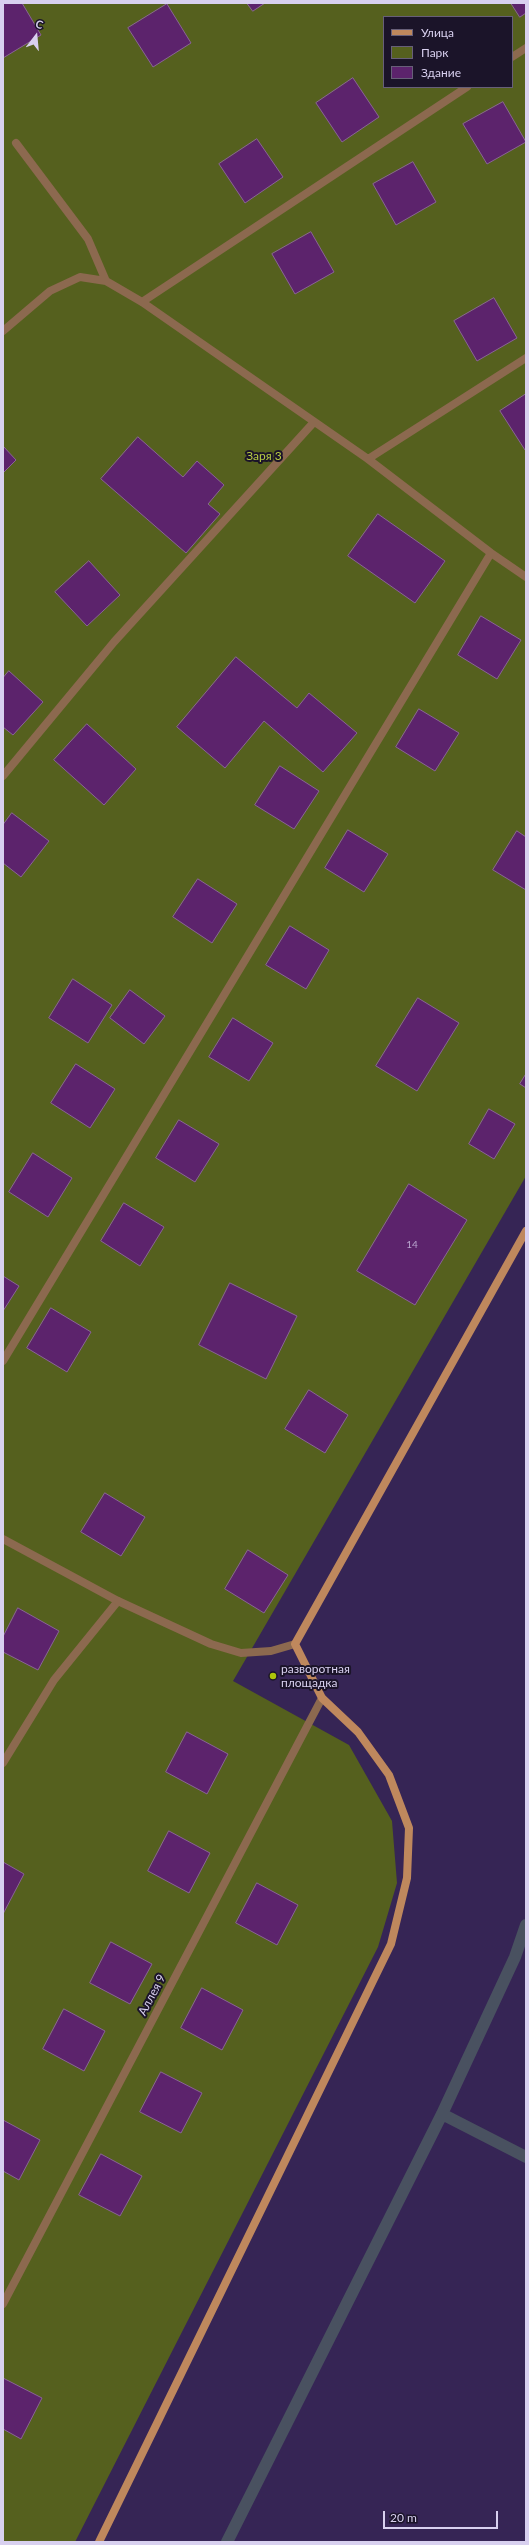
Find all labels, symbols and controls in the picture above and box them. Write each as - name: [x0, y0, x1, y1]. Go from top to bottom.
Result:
- north arrow: [16, 16, 56, 56]
- legend: [383, 16, 513, 88]
- text: С: [34, 17, 45, 31]
- text: Улица: [421, 25, 454, 40]
- text: Парк: [421, 45, 449, 60]
- text: Здание: [421, 65, 461, 80]
- park label: Заря 3: [246, 449, 282, 463]
- house number: 14: [406, 1239, 418, 1251]
- place label: разворотная площадка: [281, 1662, 350, 1690]
- marker: разворотная площадка: [268, 1671, 278, 1681]
- street label: Аллея 9: [135, 1972, 169, 2018]
- scale bar: [385, 2503, 500, 2529]
- text: 20 m: [390, 2510, 417, 2525]

